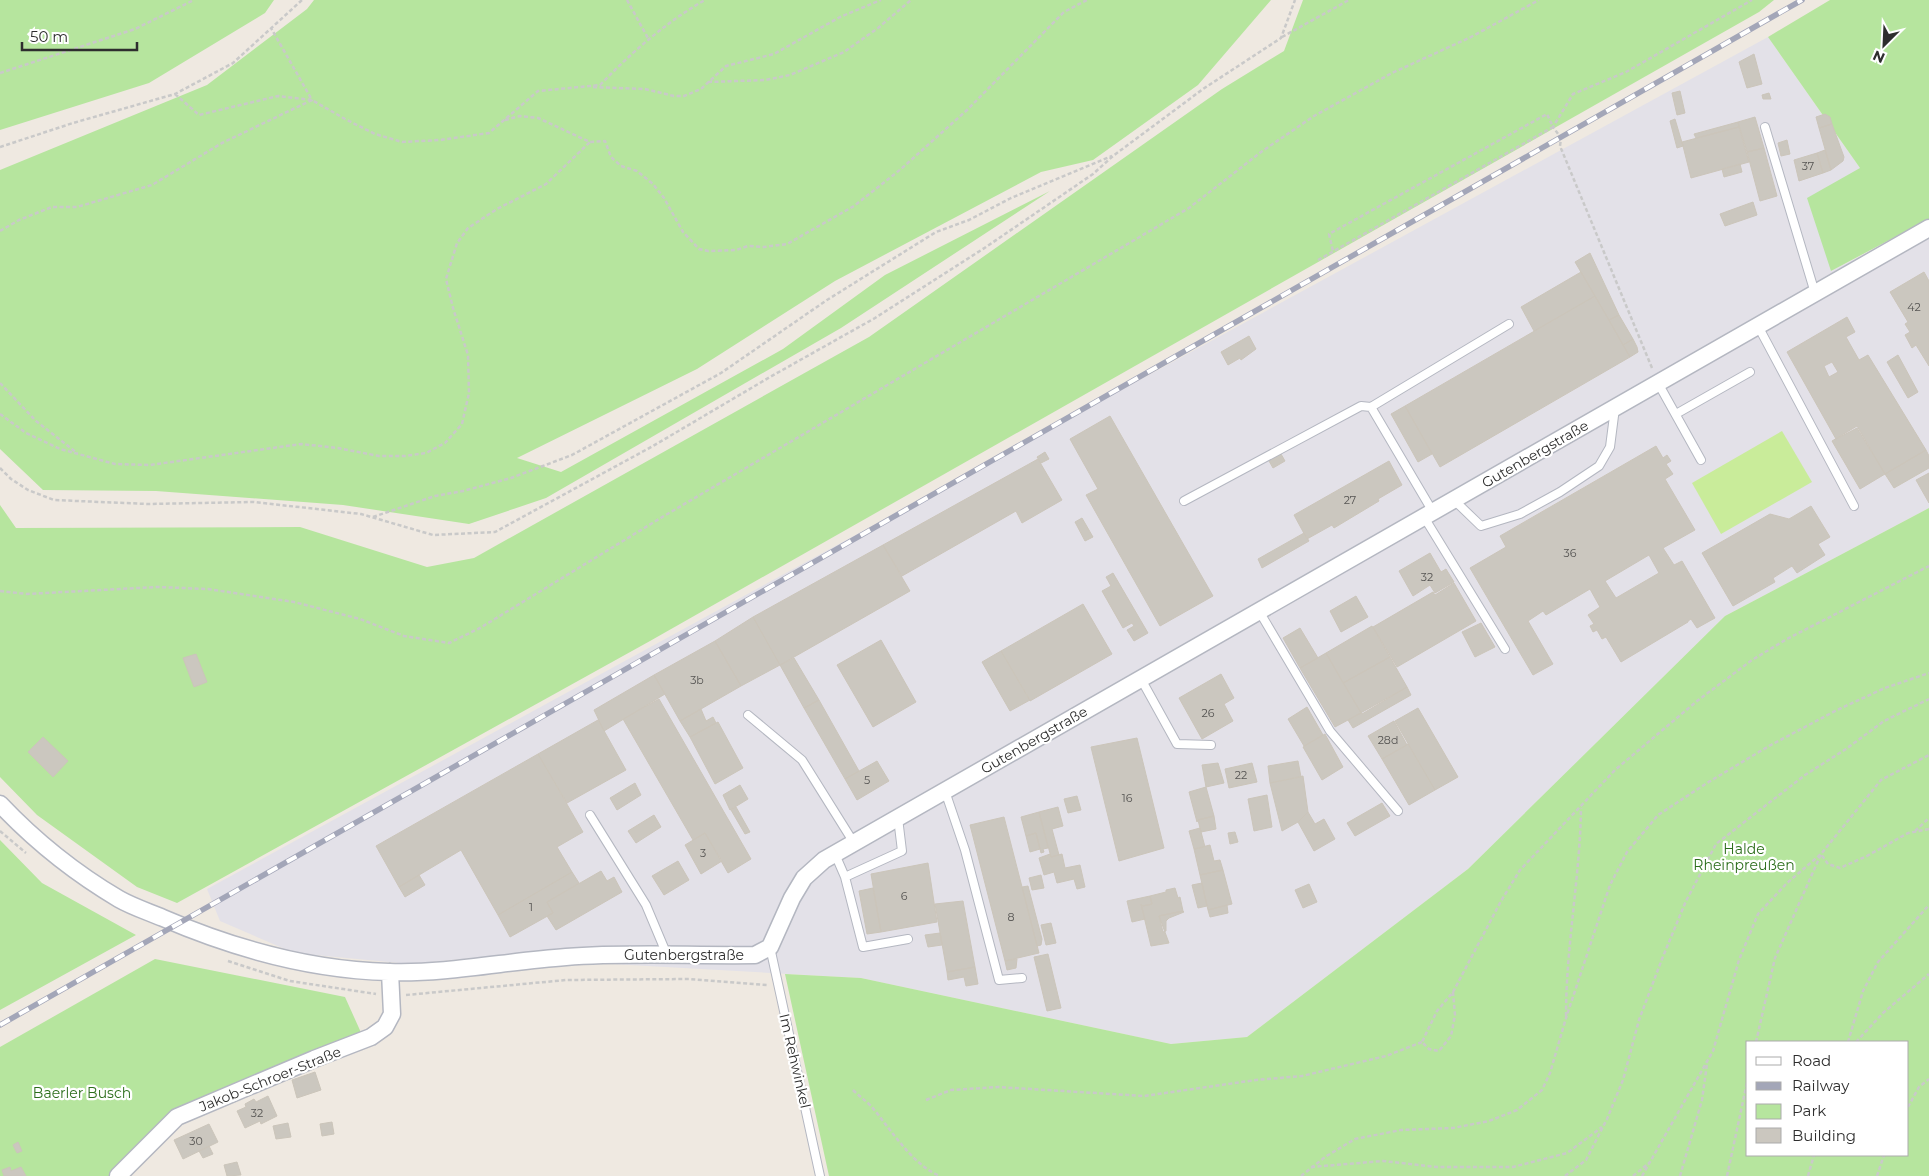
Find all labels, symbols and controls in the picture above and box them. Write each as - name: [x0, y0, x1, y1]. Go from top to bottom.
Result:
- scale bar: [22, 20, 138, 52]
- north arrow: [1859, 20, 1909, 70]
- text: 50 m: [30, 27, 68, 46]
- text: N: [1870, 46, 1888, 67]
- house number: 37: [1802, 159, 1814, 173]
- house number: 42: [1907, 300, 1921, 314]
- street label: Gutenbergstraße: [1478, 416, 1592, 492]
- house number: 27: [1344, 493, 1356, 507]
- house number: 36: [1564, 546, 1577, 560]
- house number: 32: [1421, 570, 1433, 584]
- house number: 3b: [690, 673, 704, 687]
- street label: Gutenbergstraße: [977, 702, 1091, 778]
- house number: 26: [1202, 706, 1215, 720]
- house number: 28d: [1378, 733, 1398, 747]
- house number: 22: [1235, 768, 1247, 782]
- house number: 5: [864, 773, 870, 787]
- house number: 16: [1122, 791, 1133, 805]
- park label: Halde Rheinpreußen: [1693, 840, 1795, 874]
- house number: 3: [700, 846, 706, 860]
- house number: 6: [901, 889, 908, 903]
- house number: 1: [529, 900, 533, 914]
- house number: 8: [1007, 910, 1015, 924]
- street label: Gutenbergstraße: [624, 946, 744, 964]
- street label: Im Rehwinkel: [775, 1012, 815, 1110]
- legend: [1746, 1041, 1909, 1156]
- street label: Jakob-Schroer-Straße: [196, 1042, 344, 1116]
- text: Road: [1792, 1051, 1831, 1070]
- text: Railway: [1792, 1076, 1850, 1095]
- park label: Baerler Busch: [33, 1084, 131, 1102]
- text: Park: [1792, 1101, 1826, 1120]
- house number: 32: [251, 1106, 263, 1120]
- text: Building: [1792, 1126, 1856, 1145]
- house number: 30: [189, 1134, 203, 1148]

